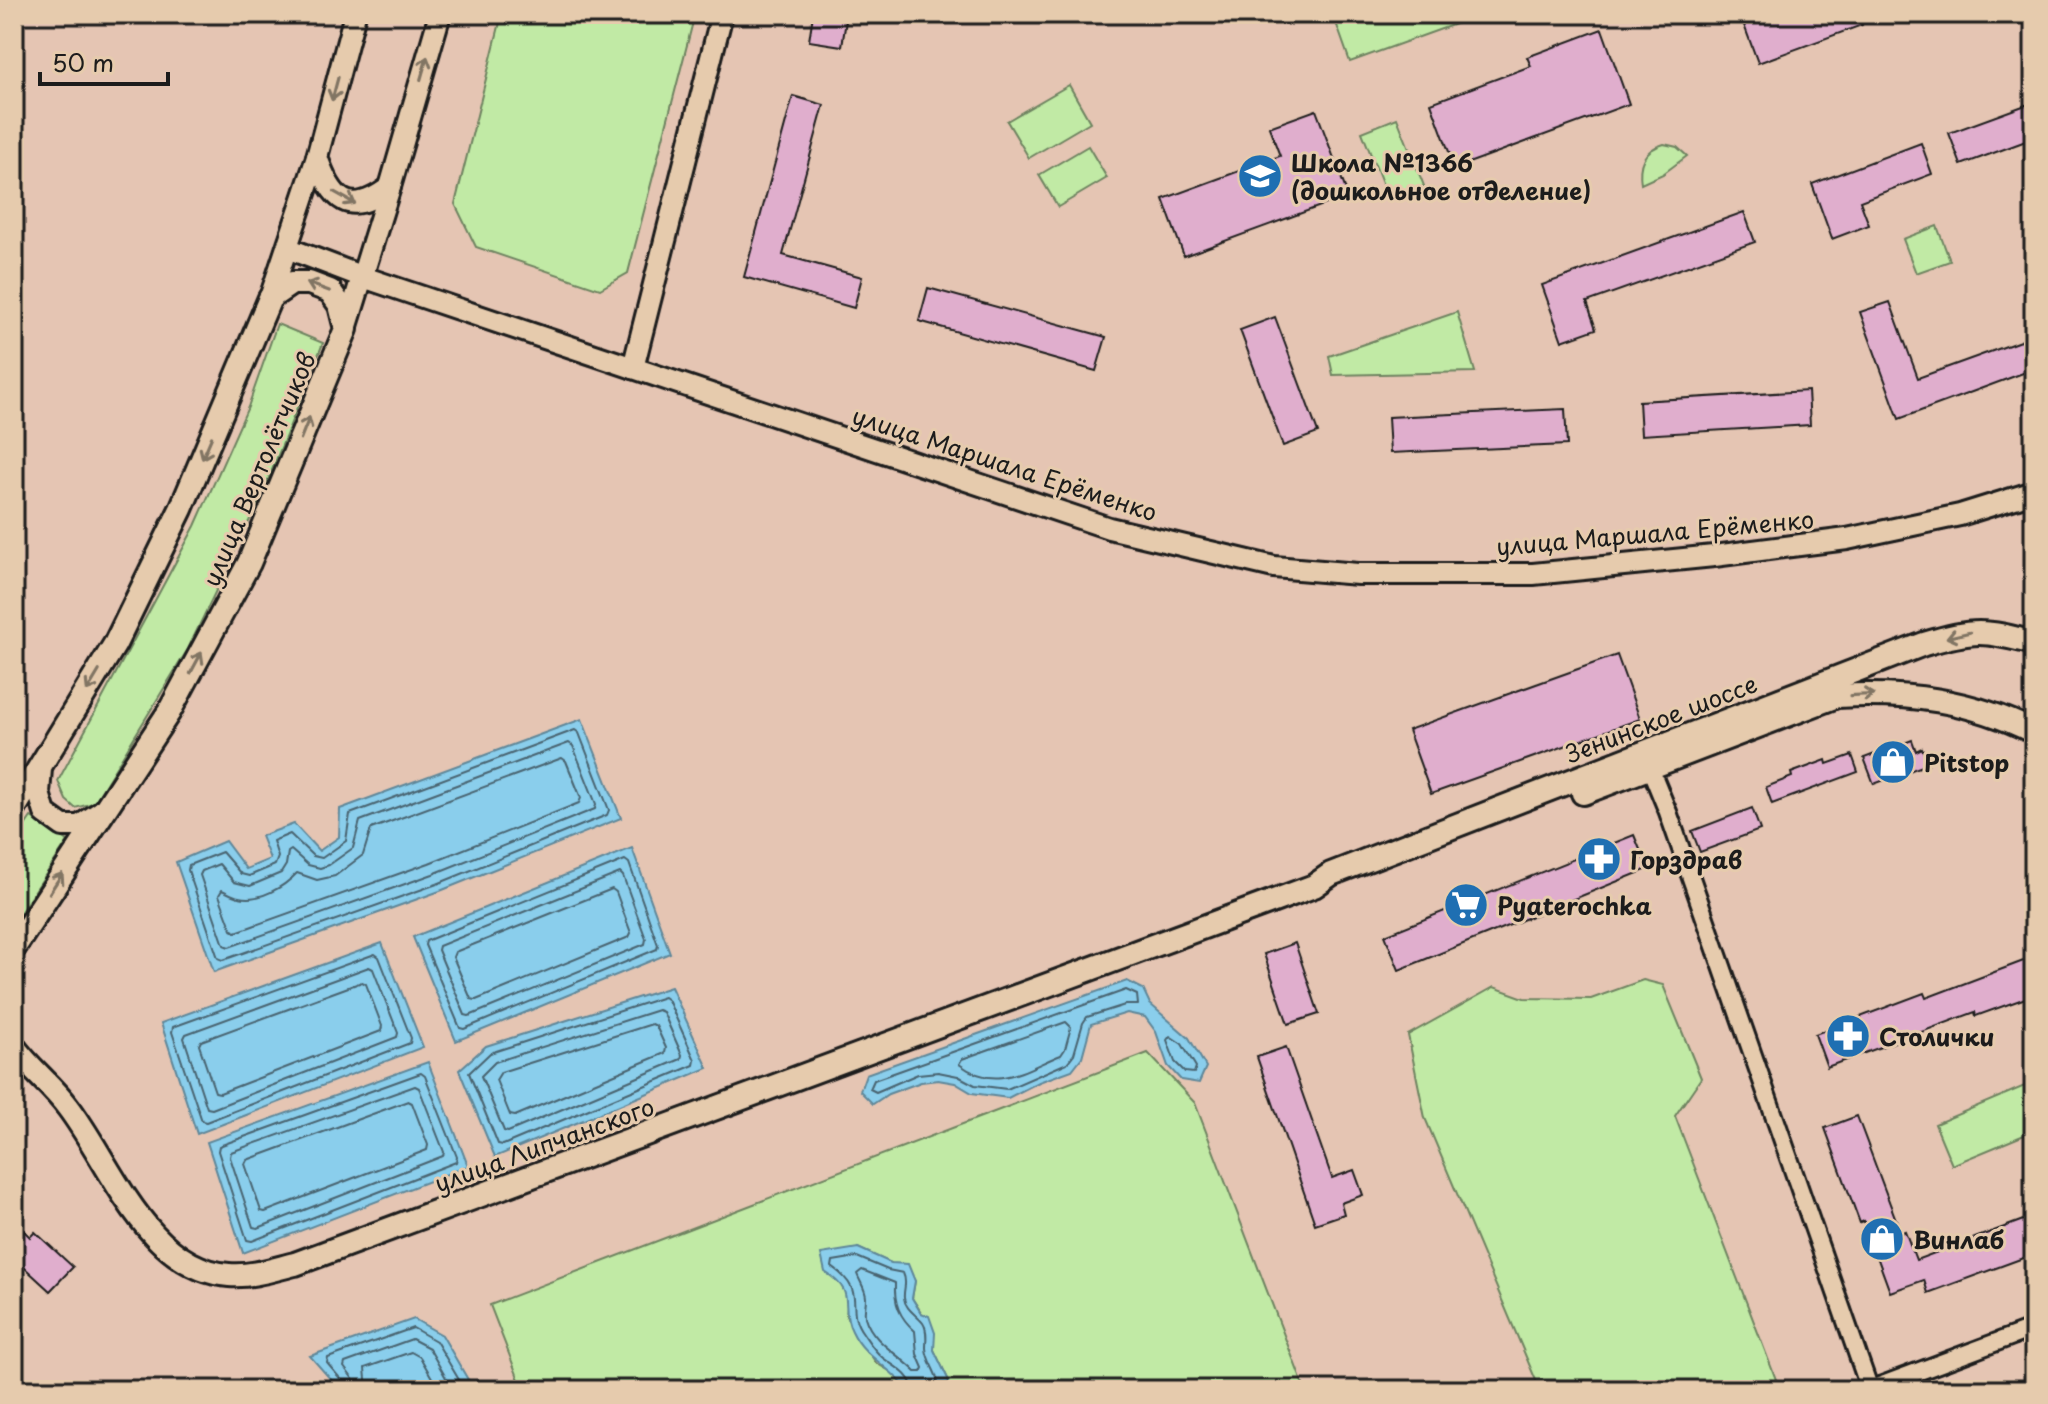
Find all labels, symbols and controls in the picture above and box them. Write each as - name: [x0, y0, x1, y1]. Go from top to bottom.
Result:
- scale bar: [40, 36, 168, 86]
- text: 50 m: [52, 44, 114, 80]
- one-way arrow: [417, 56, 432, 82]
- one-way arrow: [326, 76, 341, 102]
- place label: Школа №1366 (дошкольное отделение): [1291, 144, 1591, 208]
- school or university icon: Школа №1366 (дошкольное отделение): [1236, 152, 1284, 200]
- one-way arrow: [333, 190, 356, 206]
- one-way arrow: [306, 279, 331, 294]
- street label: улица Вертолётчиков: [192, 346, 324, 592]
- street label: улица Маршала Ерёменко: [848, 397, 1162, 529]
- one-way arrow: [299, 416, 314, 441]
- one-way arrow: [199, 435, 214, 460]
- street label: улица Маршала Ерёменко: [1495, 500, 1815, 564]
- one-way arrow: [1945, 628, 1971, 643]
- one-way arrow: [188, 652, 204, 676]
- street label: Зенинское шоссе: [1560, 665, 1762, 771]
- one-way arrow: [85, 669, 101, 692]
- one-way arrow: [1848, 687, 1874, 702]
- shop icon: Pitstop: [1869, 738, 1917, 786]
- place label: Pitstop: [1924, 744, 2009, 780]
- pharmacy icon: Горздрав: [1575, 835, 1623, 883]
- place label: Горздрав: [1630, 841, 1742, 877]
- one-way arrow: [48, 872, 65, 894]
- supermarket icon: Pyaterochka: [1442, 881, 1490, 929]
- place label: Pyaterochka: [1497, 887, 1653, 923]
- pharmacy icon: Столички: [1824, 1012, 1872, 1060]
- place label: Столички: [1879, 1018, 1995, 1054]
- street label: улица Липчанского: [429, 1087, 659, 1201]
- shop icon: Винлаб: [1858, 1215, 1906, 1263]
- place label: Винлаб: [1913, 1221, 2005, 1257]

